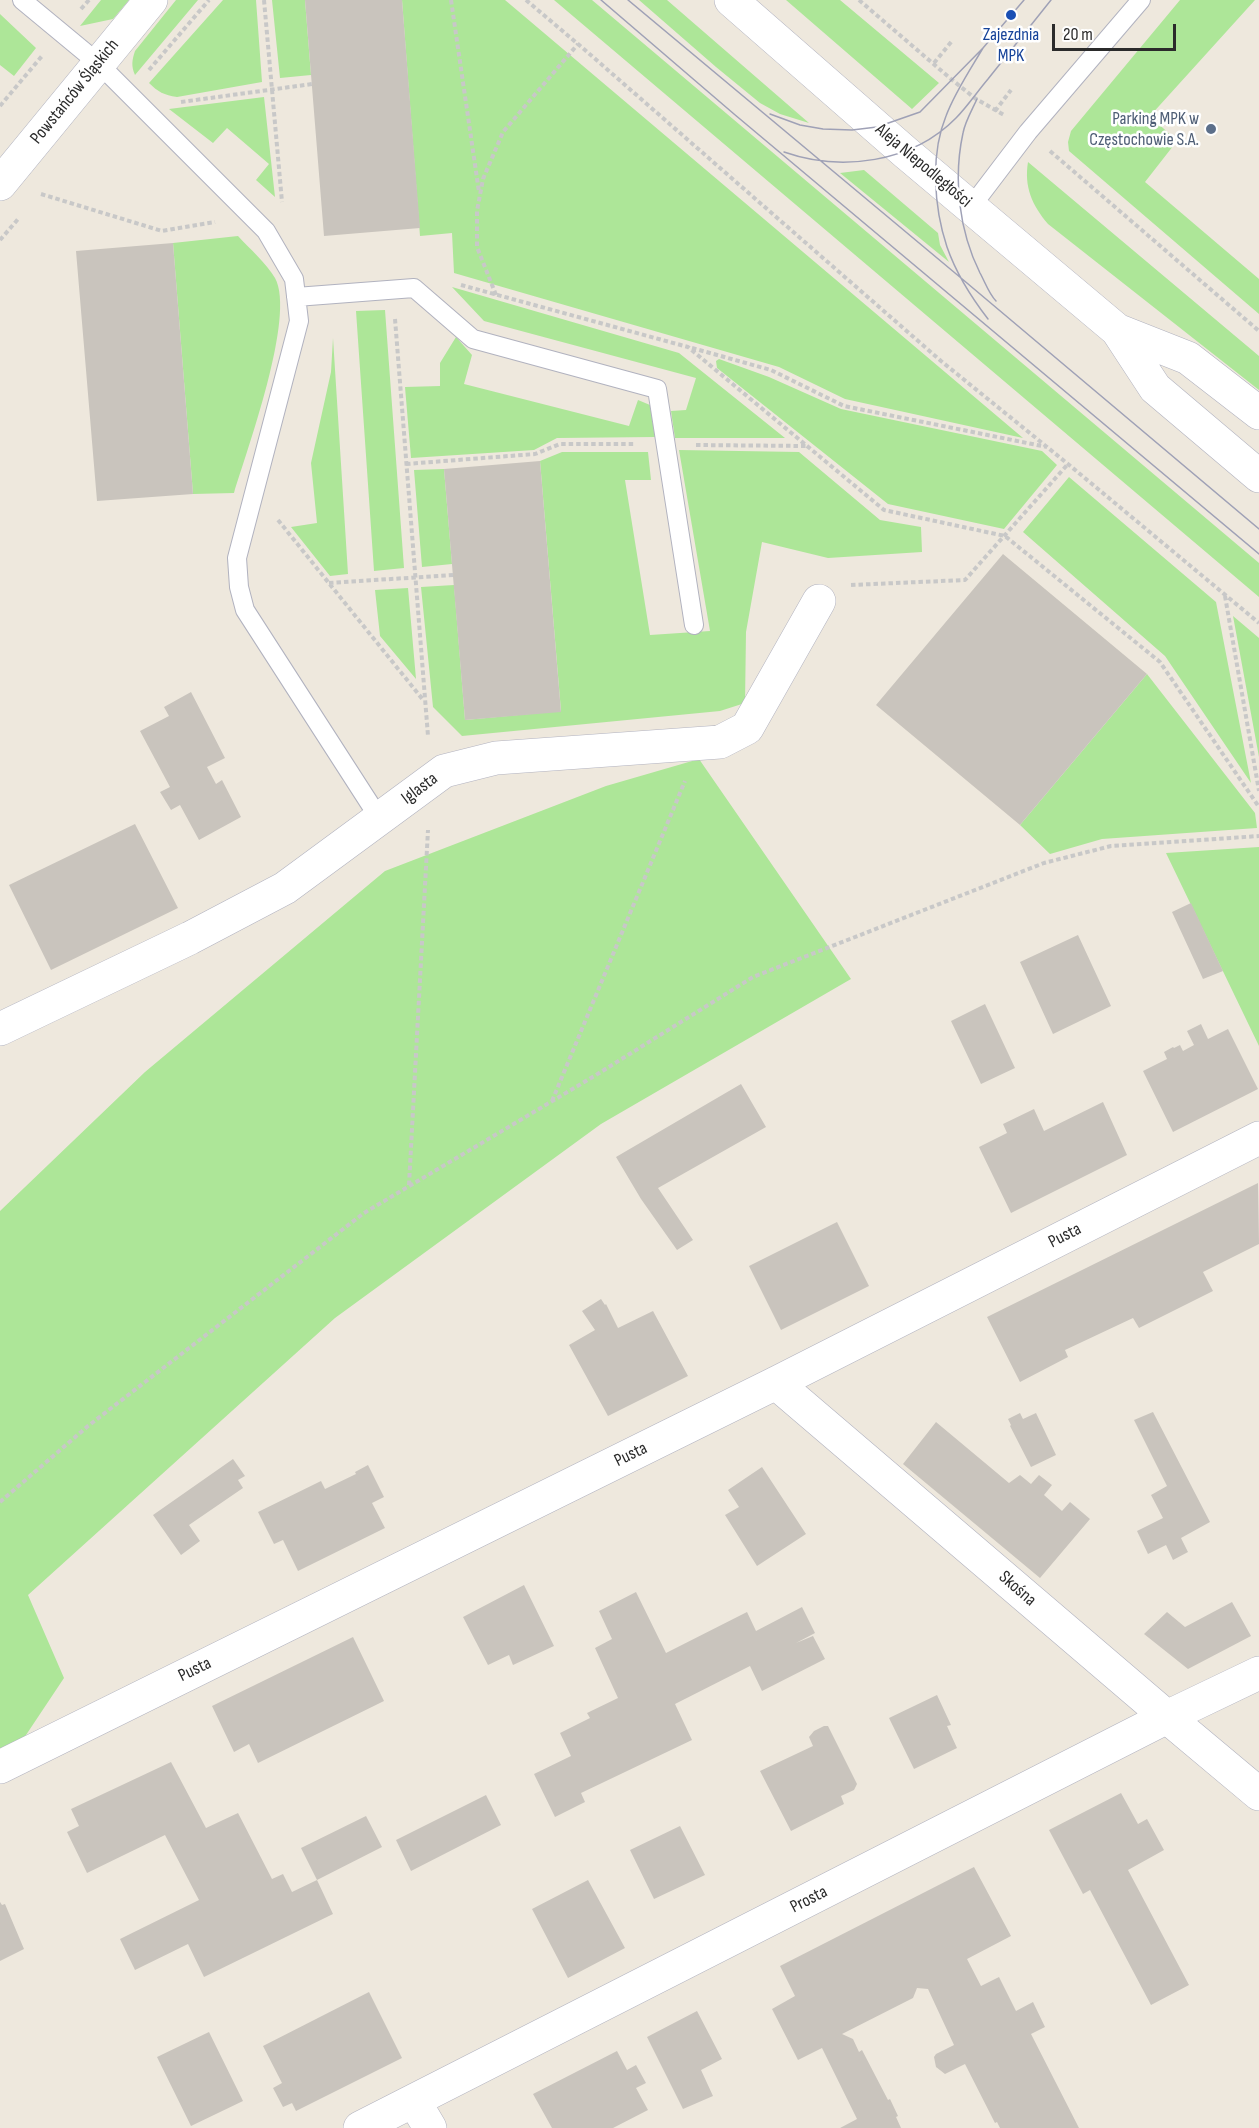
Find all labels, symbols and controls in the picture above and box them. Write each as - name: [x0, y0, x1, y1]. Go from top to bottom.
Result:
- marker: Zajezdnia MPK: [1004, 8, 1018, 22]
- scale bar: [1055, 12, 1180, 50]
- place label: Zajezdnia MPK: [983, 24, 1039, 66]
- text: 20 m: [1063, 24, 1093, 45]
- street label: Powstańców Śląskich: [26, 35, 124, 149]
- place label: Parking MPK w Częstochowie S.A.: [1089, 108, 1199, 150]
- street label: Aleja Niepodległości: [870, 119, 976, 213]
- marker: Parking MPK w Częstochowie S.A.: [1204, 122, 1218, 136]
- street label: Iglasta: [398, 768, 442, 810]
- street label: Pusta: [1045, 1219, 1085, 1253]
- street label: Pusta: [611, 1438, 651, 1472]
- street label: Skośna: [994, 1567, 1040, 1611]
- street label: Pusta: [175, 1653, 215, 1687]
- street label: Prosta: [787, 1882, 831, 1918]

